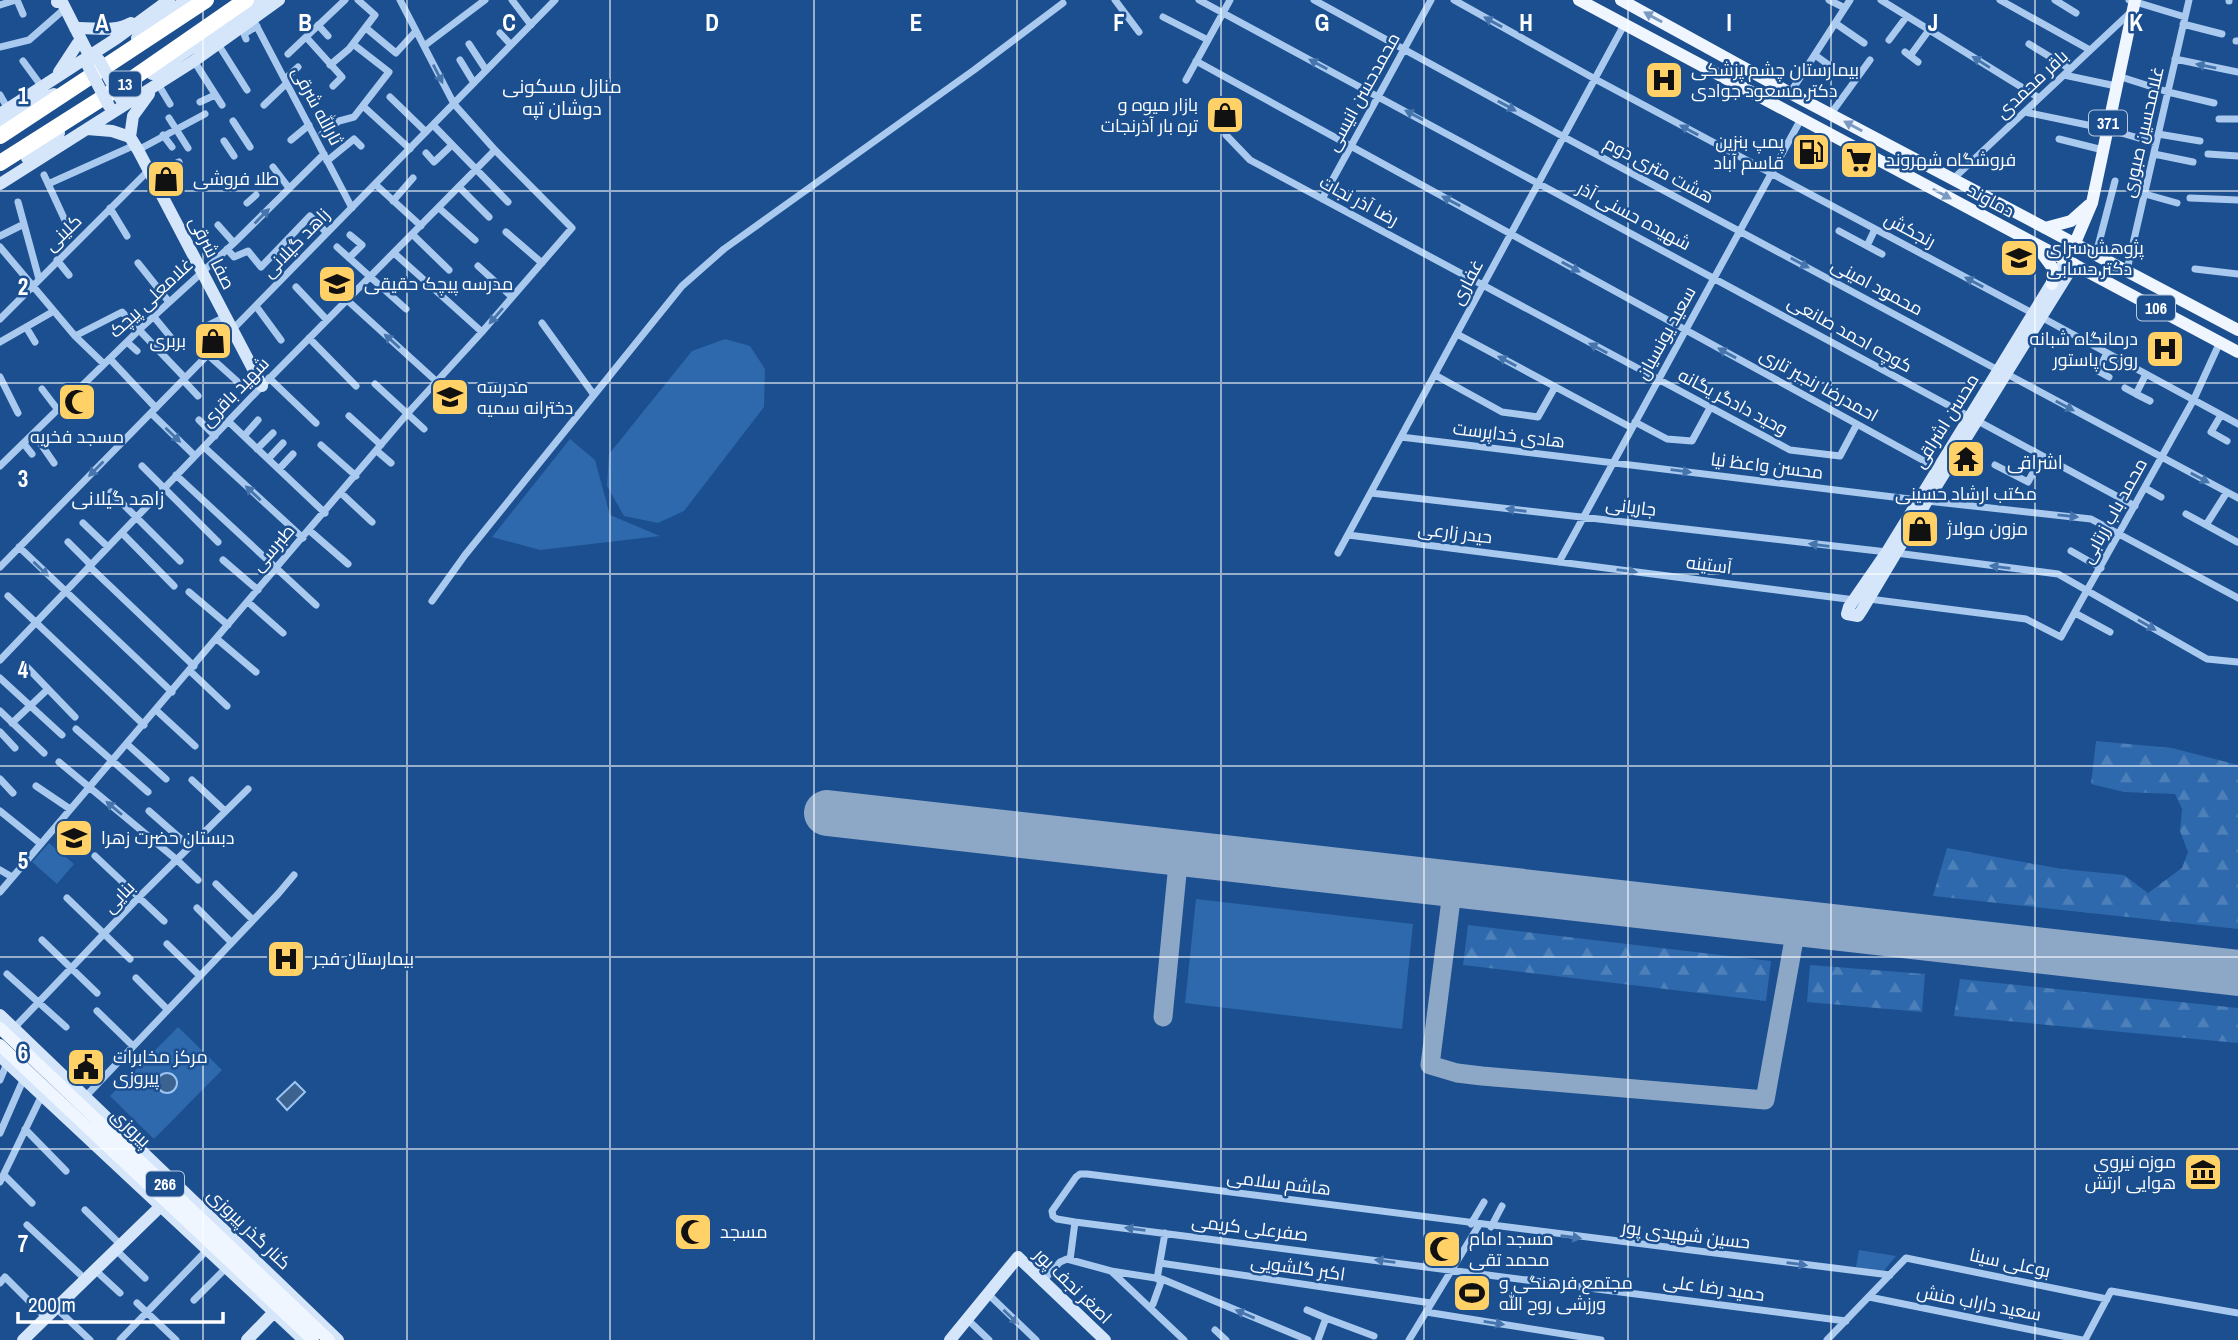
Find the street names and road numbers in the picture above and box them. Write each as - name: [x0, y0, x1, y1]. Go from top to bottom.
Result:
- street label: محمدحسن انیسی: [1320, 28, 1406, 156]
- street label: باقر محمدی: [1990, 44, 2073, 124]
- street label: ثارالله شرقی: [286, 62, 349, 150]
- street label: غلامحسین صبوری: [2115, 64, 2170, 200]
- road number: 13: [109, 72, 141, 96]
- road number: 371: [2089, 111, 2127, 136]
- street label: هشت متری دوم: [1600, 130, 1718, 209]
- street label: رضا آذر نجات: [1315, 169, 1403, 232]
- street label: شهیده حسنی آذر: [1572, 175, 1695, 256]
- street label: دماوند: [1963, 178, 2019, 223]
- street label: زاهد گیلانی: [256, 202, 335, 283]
- street label: رنجکش: [1880, 206, 1940, 253]
- street label: کلینی: [38, 209, 87, 257]
- street label: صفا شرقی: [183, 212, 241, 294]
- street label: غلامعلی پیچک: [103, 252, 198, 343]
- street label: محمود امینی: [1827, 252, 1928, 321]
- street label: غفاری: [1444, 255, 1489, 309]
- street label: سعید یونسیان: [1630, 281, 1702, 384]
- street label: کوچه احمد صانعی: [1783, 289, 1917, 378]
- road number: 106: [2137, 296, 2175, 320]
- street label: احمدرضا رنجبر تاری: [1756, 342, 1883, 427]
- street label: شهید باقری: [195, 351, 274, 432]
- street label: وحید دادگر یگانه: [1674, 362, 1792, 441]
- street label: محسن اشراقی: [1907, 369, 1985, 473]
- street label: هادی خداپرست: [1452, 415, 1567, 454]
- street label: محسن واعظ نیا: [1709, 446, 1825, 485]
- street label: محمد باب زرتابی: [2074, 454, 2153, 568]
- street label: جاریانی: [1604, 491, 1658, 522]
- street label: حیدر زارعی: [1416, 516, 1494, 549]
- street label: طبرسی: [245, 519, 300, 577]
- street label: آستینه: [1685, 549, 1734, 580]
- street label: بنایی: [97, 875, 140, 918]
- street label: پیروزی: [106, 1103, 157, 1153]
- street label: هاشم سلامی: [1225, 1164, 1333, 1201]
- road number: 266: [146, 1172, 184, 1196]
- street label: کنار گذر پیروزی: [202, 1182, 297, 1275]
- street label: صفرعلی کریمی: [1190, 1208, 1310, 1247]
- street label: حسین شهیدی پور: [1619, 1214, 1752, 1255]
- street label: اصغر نجف پور: [1028, 1241, 1118, 1329]
- street label: بوعلی سینا: [1967, 1242, 2053, 1283]
- street label: اکبر گلشویی: [1249, 1249, 1347, 1287]
- street label: حمید رضا علی: [1662, 1268, 1766, 1307]
- street label: سعید داراب منش: [1915, 1278, 2043, 1327]

